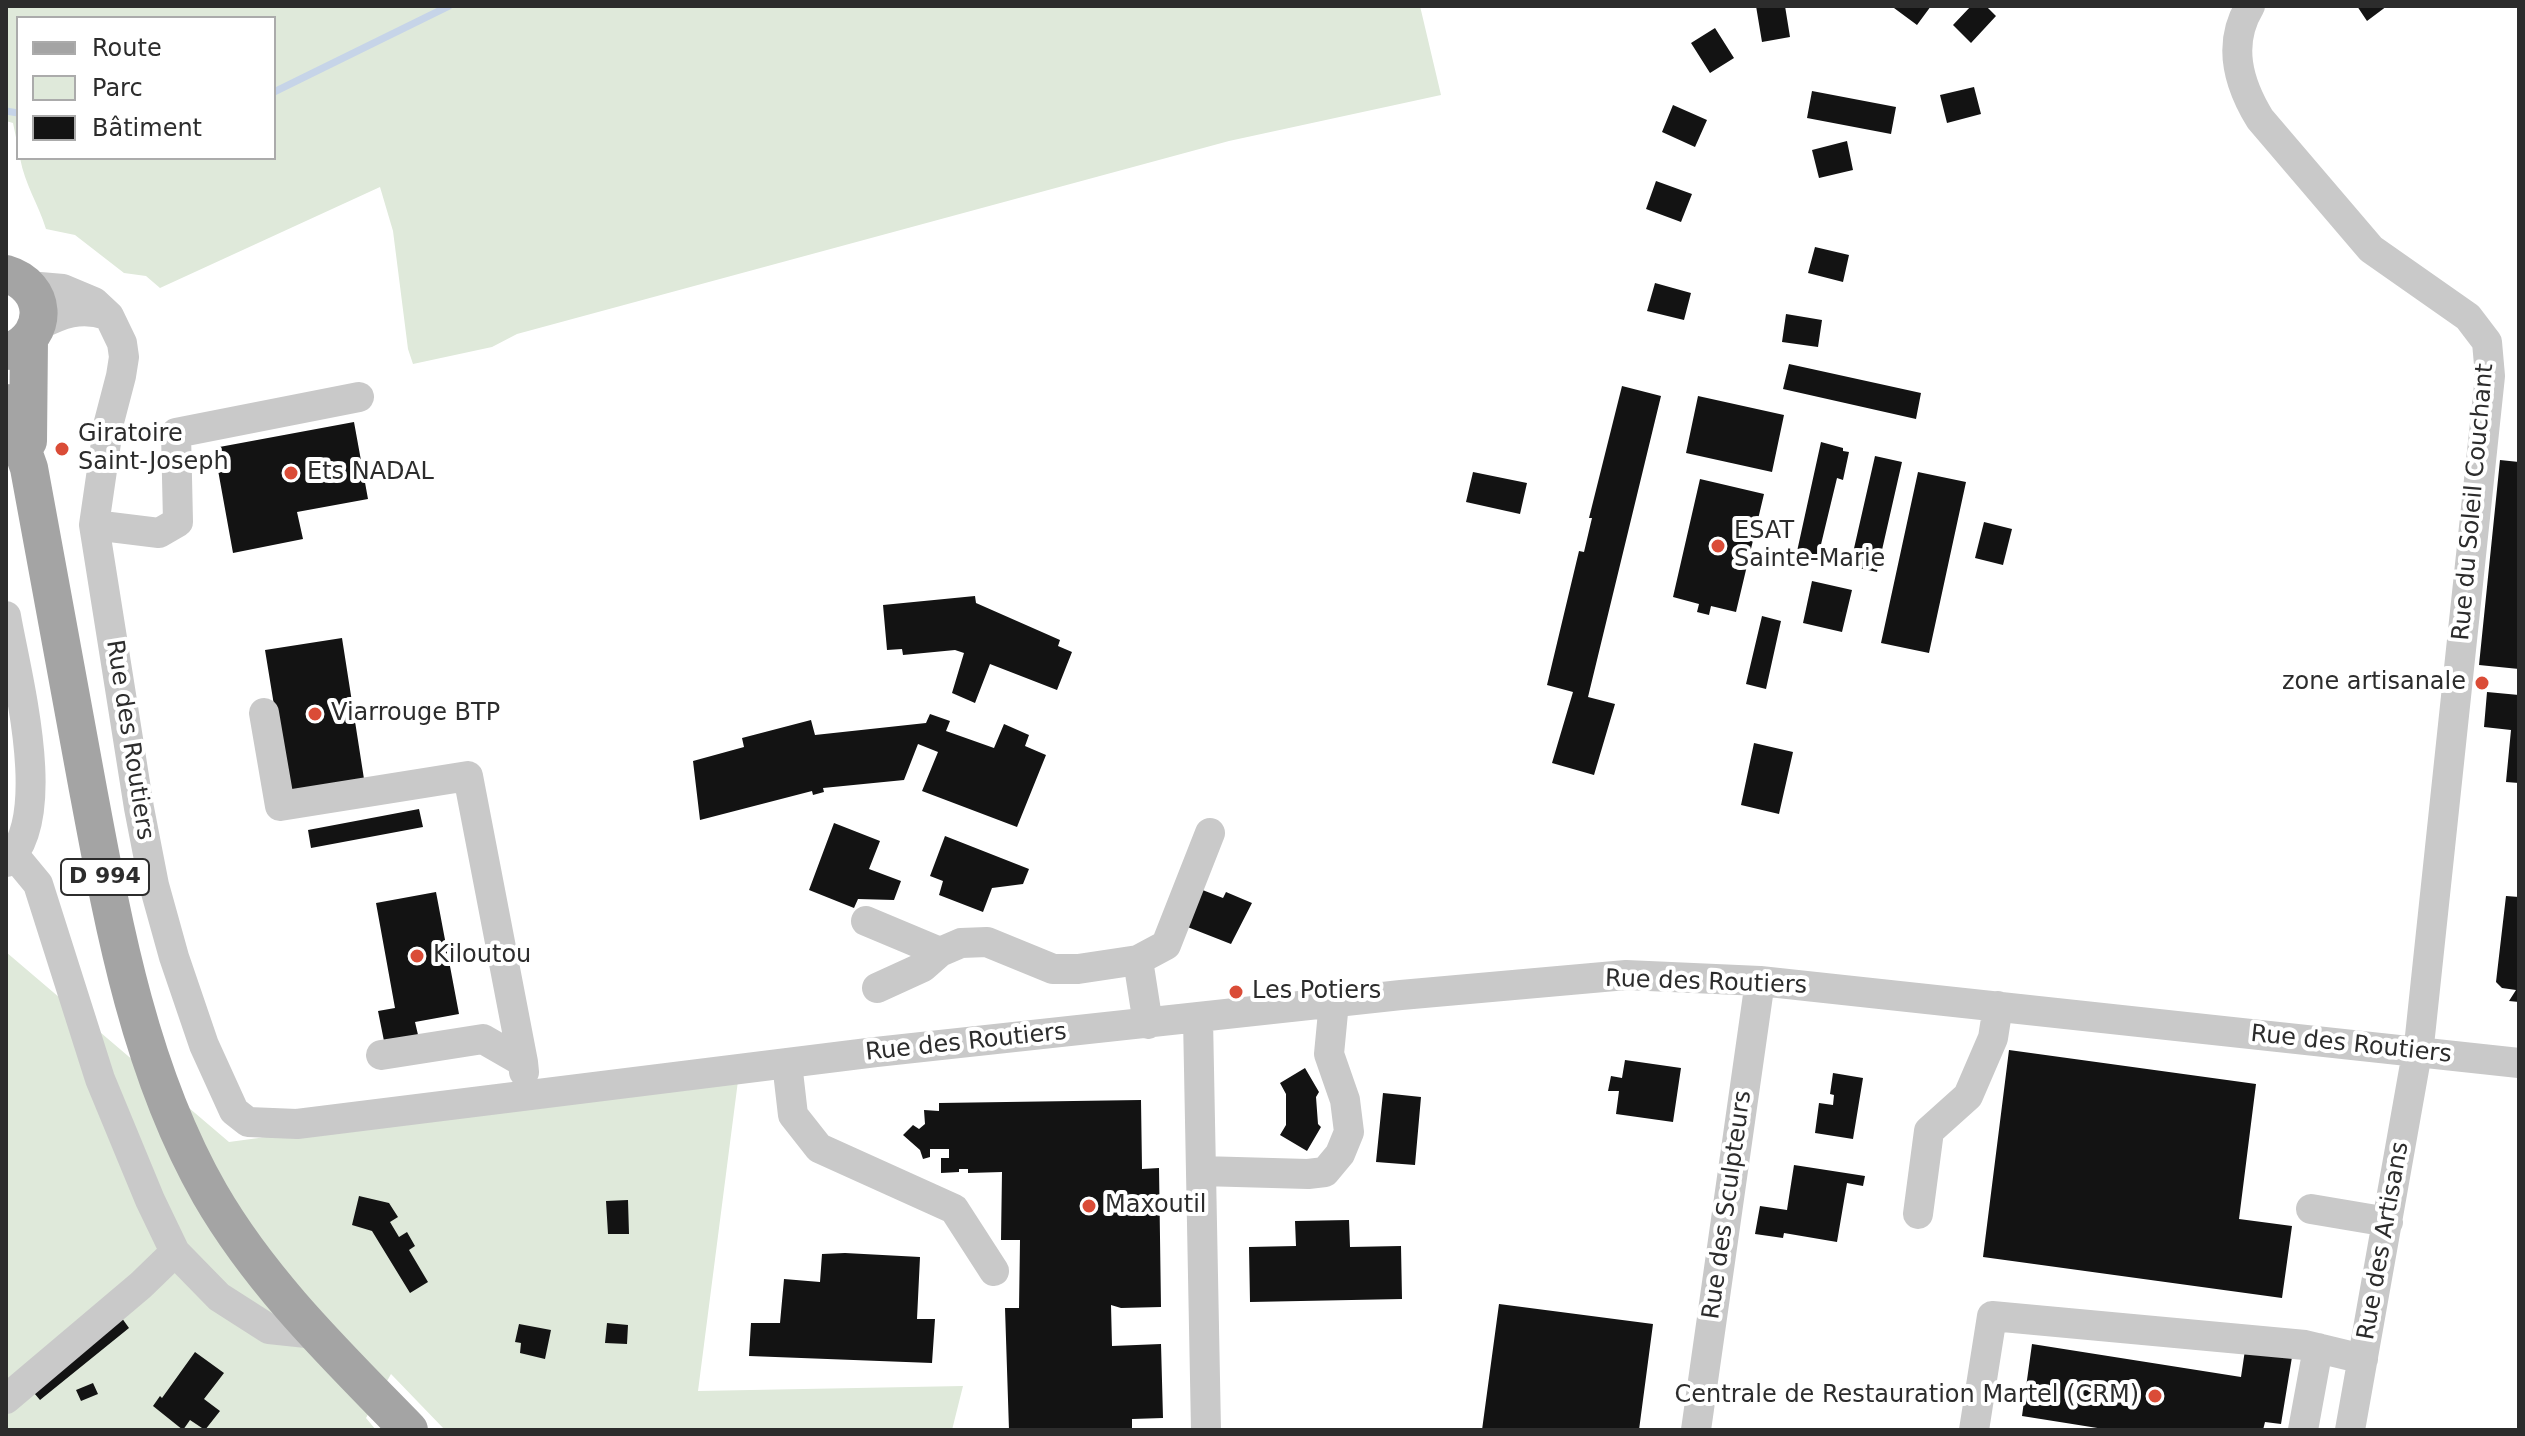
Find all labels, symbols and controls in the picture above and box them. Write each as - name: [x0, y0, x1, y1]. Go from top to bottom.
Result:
- legend: [16, 16, 276, 160]
- text: Route: [92, 34, 162, 62]
- text: Parc: [92, 74, 143, 102]
- text: Bâtiment: [92, 114, 202, 142]
- street label: Rue du Soleil Couchant: [2448, 362, 2500, 642]
- place label: Giratoire Saint-Joseph: [78, 421, 229, 477]
- marker: Giratoire Saint-Joseph: [53, 440, 71, 458]
- place label: Ets NADAL: [307, 459, 434, 487]
- marker: Ets NADAL: [282, 464, 300, 482]
- place label: ESAT Sainte-Marie: [1734, 518, 1885, 574]
- marker: ESAT Sainte-Marie: [1709, 537, 1727, 555]
- street label: Rue des Routiers: [99, 638, 159, 842]
- place label: zone artisanale: [2282, 669, 2466, 697]
- marker: zone artisanale: [2473, 674, 2491, 692]
- place label: Viarrouge BTP: [331, 700, 500, 728]
- marker: Viarrouge BTP: [306, 705, 324, 723]
- road number: D 994: [61, 859, 149, 895]
- place label: Kiloutou: [433, 942, 531, 970]
- marker: Kiloutou: [408, 947, 426, 965]
- street label: Rue des Routiers: [1605, 965, 1807, 1001]
- place label: Les Potiers: [1252, 978, 1381, 1006]
- marker: Les Potiers: [1227, 983, 1245, 1001]
- street label: Rue des Routiers: [864, 1018, 1068, 1068]
- street label: Rue des Routiers: [2249, 1020, 2453, 1070]
- street label: Rue des Sculpteurs: [1698, 1089, 1758, 1321]
- street label: Rue des Artisans: [2352, 1140, 2416, 1342]
- place label: Maxoutil: [1105, 1192, 1207, 1220]
- marker: Maxoutil: [1080, 1197, 1098, 1215]
- place label: Centrale de Restauration Martel (CRM): [1675, 1382, 2139, 1410]
- marker: Centrale de Restauration Martel (CRM): [2146, 1387, 2164, 1405]

